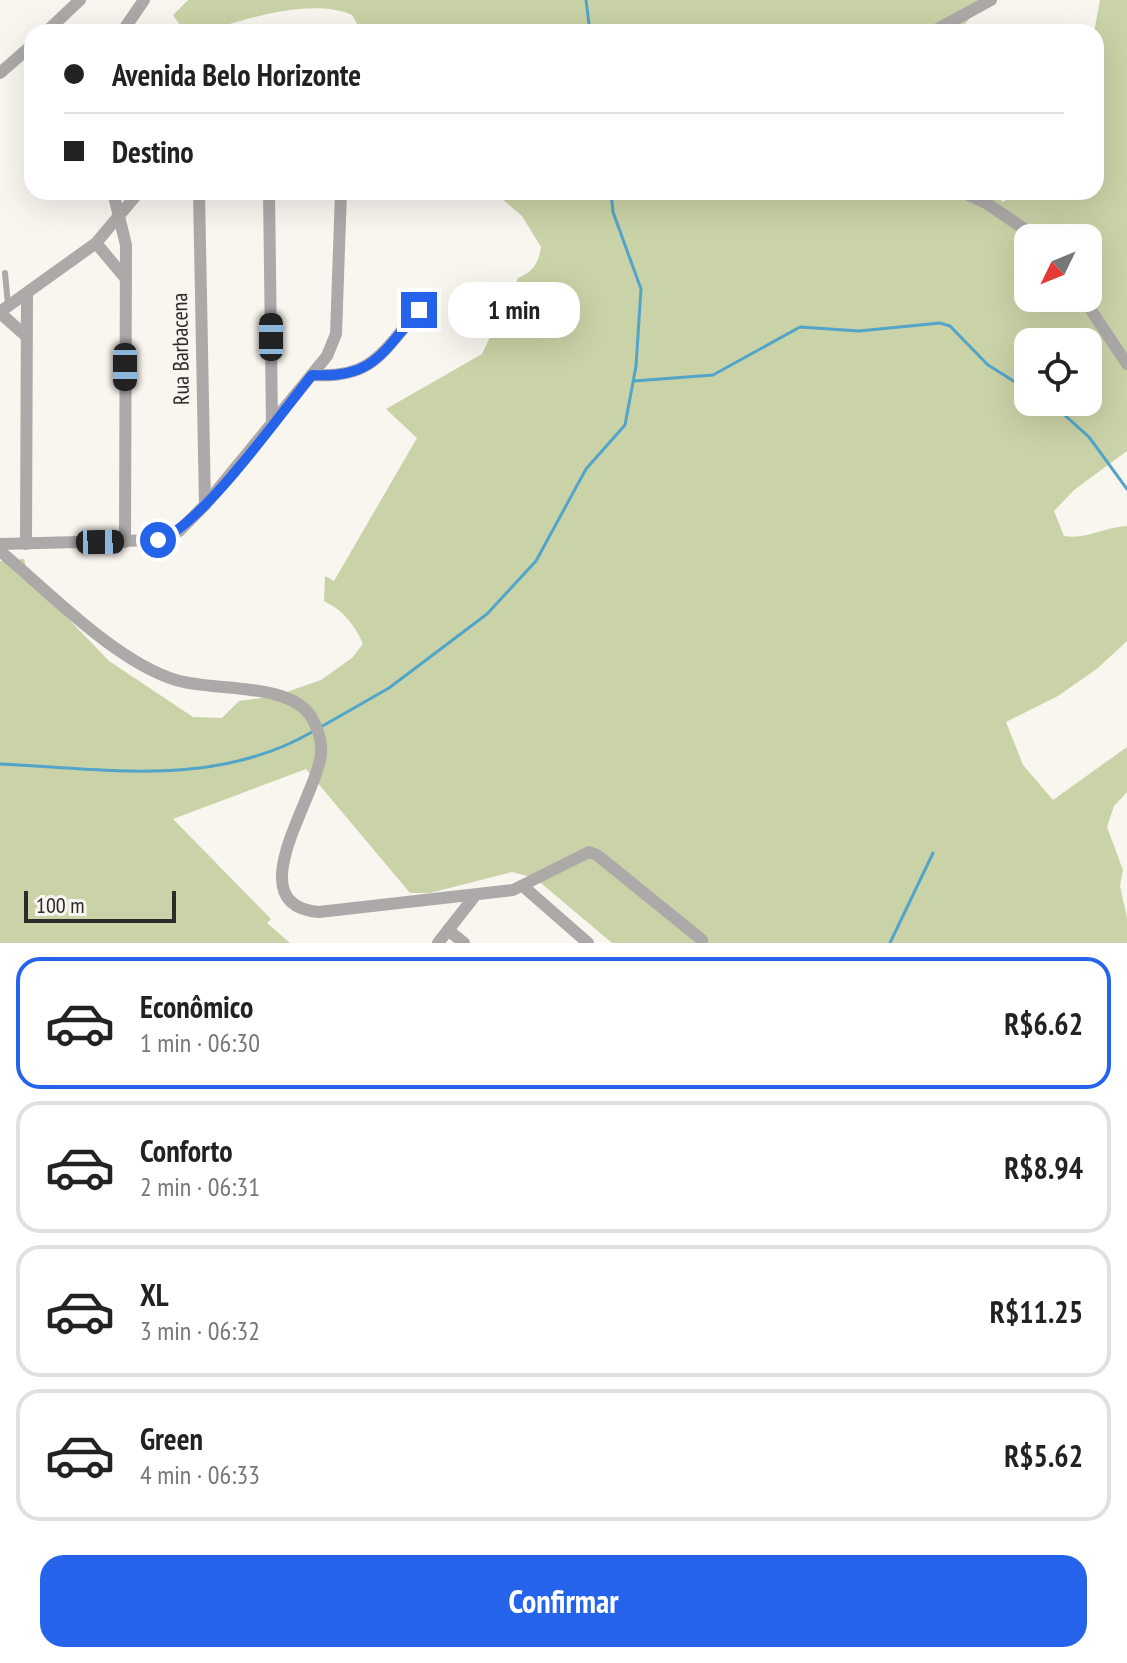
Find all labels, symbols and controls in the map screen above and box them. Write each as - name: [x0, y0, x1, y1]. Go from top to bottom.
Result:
- text: Avenida Belo Horizonte: [112, 55, 361, 94]
- text: Destino: [112, 132, 194, 171]
- north arrow: [1014, 224, 1102, 312]
- map controls: [1014, 224, 1102, 416]
- callout: 1 min: [447, 282, 579, 338]
- route end: [401, 292, 437, 328]
- street label: Rua Barbacena: [165, 293, 195, 405]
- text: 1 min: [488, 293, 540, 326]
- car: [259, 313, 283, 361]
- button: locate: [1014, 328, 1102, 416]
- car: [113, 343, 137, 391]
- route start: [140, 522, 176, 558]
- car: [76, 530, 124, 554]
- scale bar: [24, 887, 176, 923]
- text: 100 m: [36, 891, 85, 919]
- icon: car: [44, 987, 116, 1059]
- text: Econômico: [140, 987, 253, 1026]
- text: R$6.62: [1004, 1004, 1083, 1043]
- text: 1 min · 06:30: [140, 1026, 260, 1059]
- icon: car: [44, 1131, 116, 1203]
- text: Conforto: [140, 1131, 233, 1170]
- text: R$8.94: [1004, 1148, 1083, 1187]
- text: 2 min · 06:31: [140, 1170, 260, 1203]
- icon: car: [44, 1275, 116, 1347]
- text: XL: [140, 1275, 169, 1314]
- text: R$11.25: [990, 1292, 1083, 1331]
- text: 3 min · 06:32: [140, 1314, 260, 1347]
- icon: car: [44, 1419, 116, 1491]
- text: Green: [140, 1419, 203, 1458]
- text: R$5.62: [1004, 1436, 1083, 1475]
- text: 4 min · 06:33: [140, 1458, 260, 1491]
- button: Confirmar: [40, 1555, 1087, 1647]

